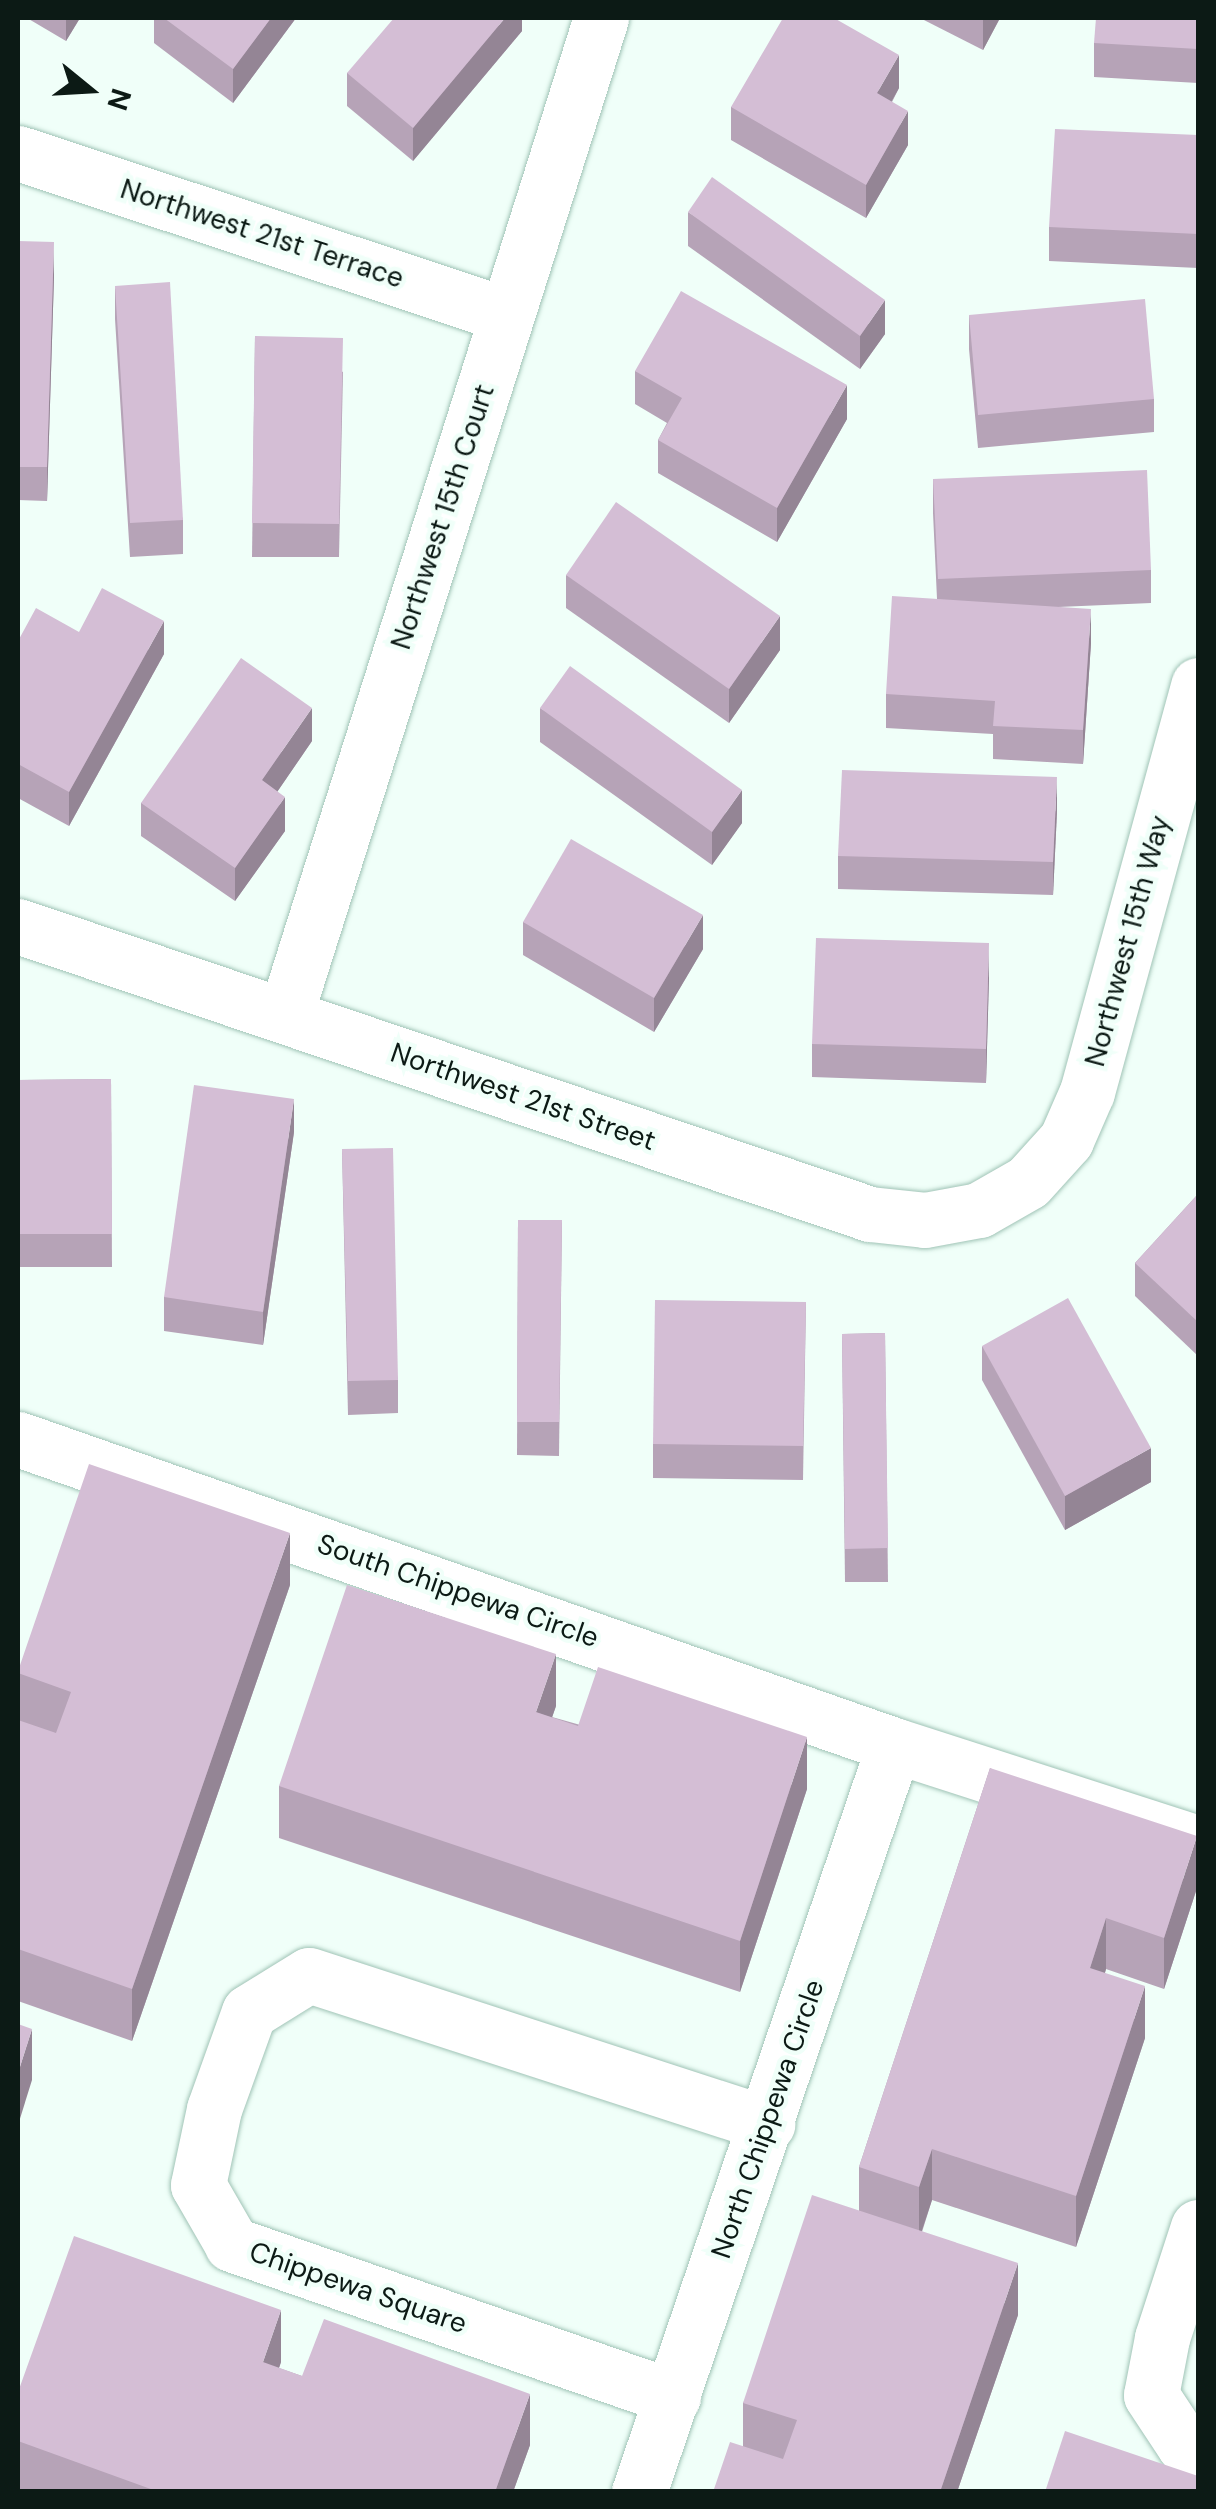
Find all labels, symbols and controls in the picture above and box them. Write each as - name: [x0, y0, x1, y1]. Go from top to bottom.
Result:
- north arrow: [40, 40, 140, 140]
- text: N: [98, 84, 140, 115]
- street label: Northwest 21st Terrace: [116, 172, 408, 296]
- street label: Northwest 15th Court: [384, 380, 502, 654]
- street label: Northwest 15th Way: [1078, 812, 1178, 1070]
- street label: Northwest 21st Street: [386, 1036, 660, 1158]
- street label: South Chippewa Circle: [313, 1527, 603, 1655]
- street label: North Chippewa Circle: [705, 1975, 831, 2263]
- street label: Chippewa Square: [245, 2235, 471, 2341]

